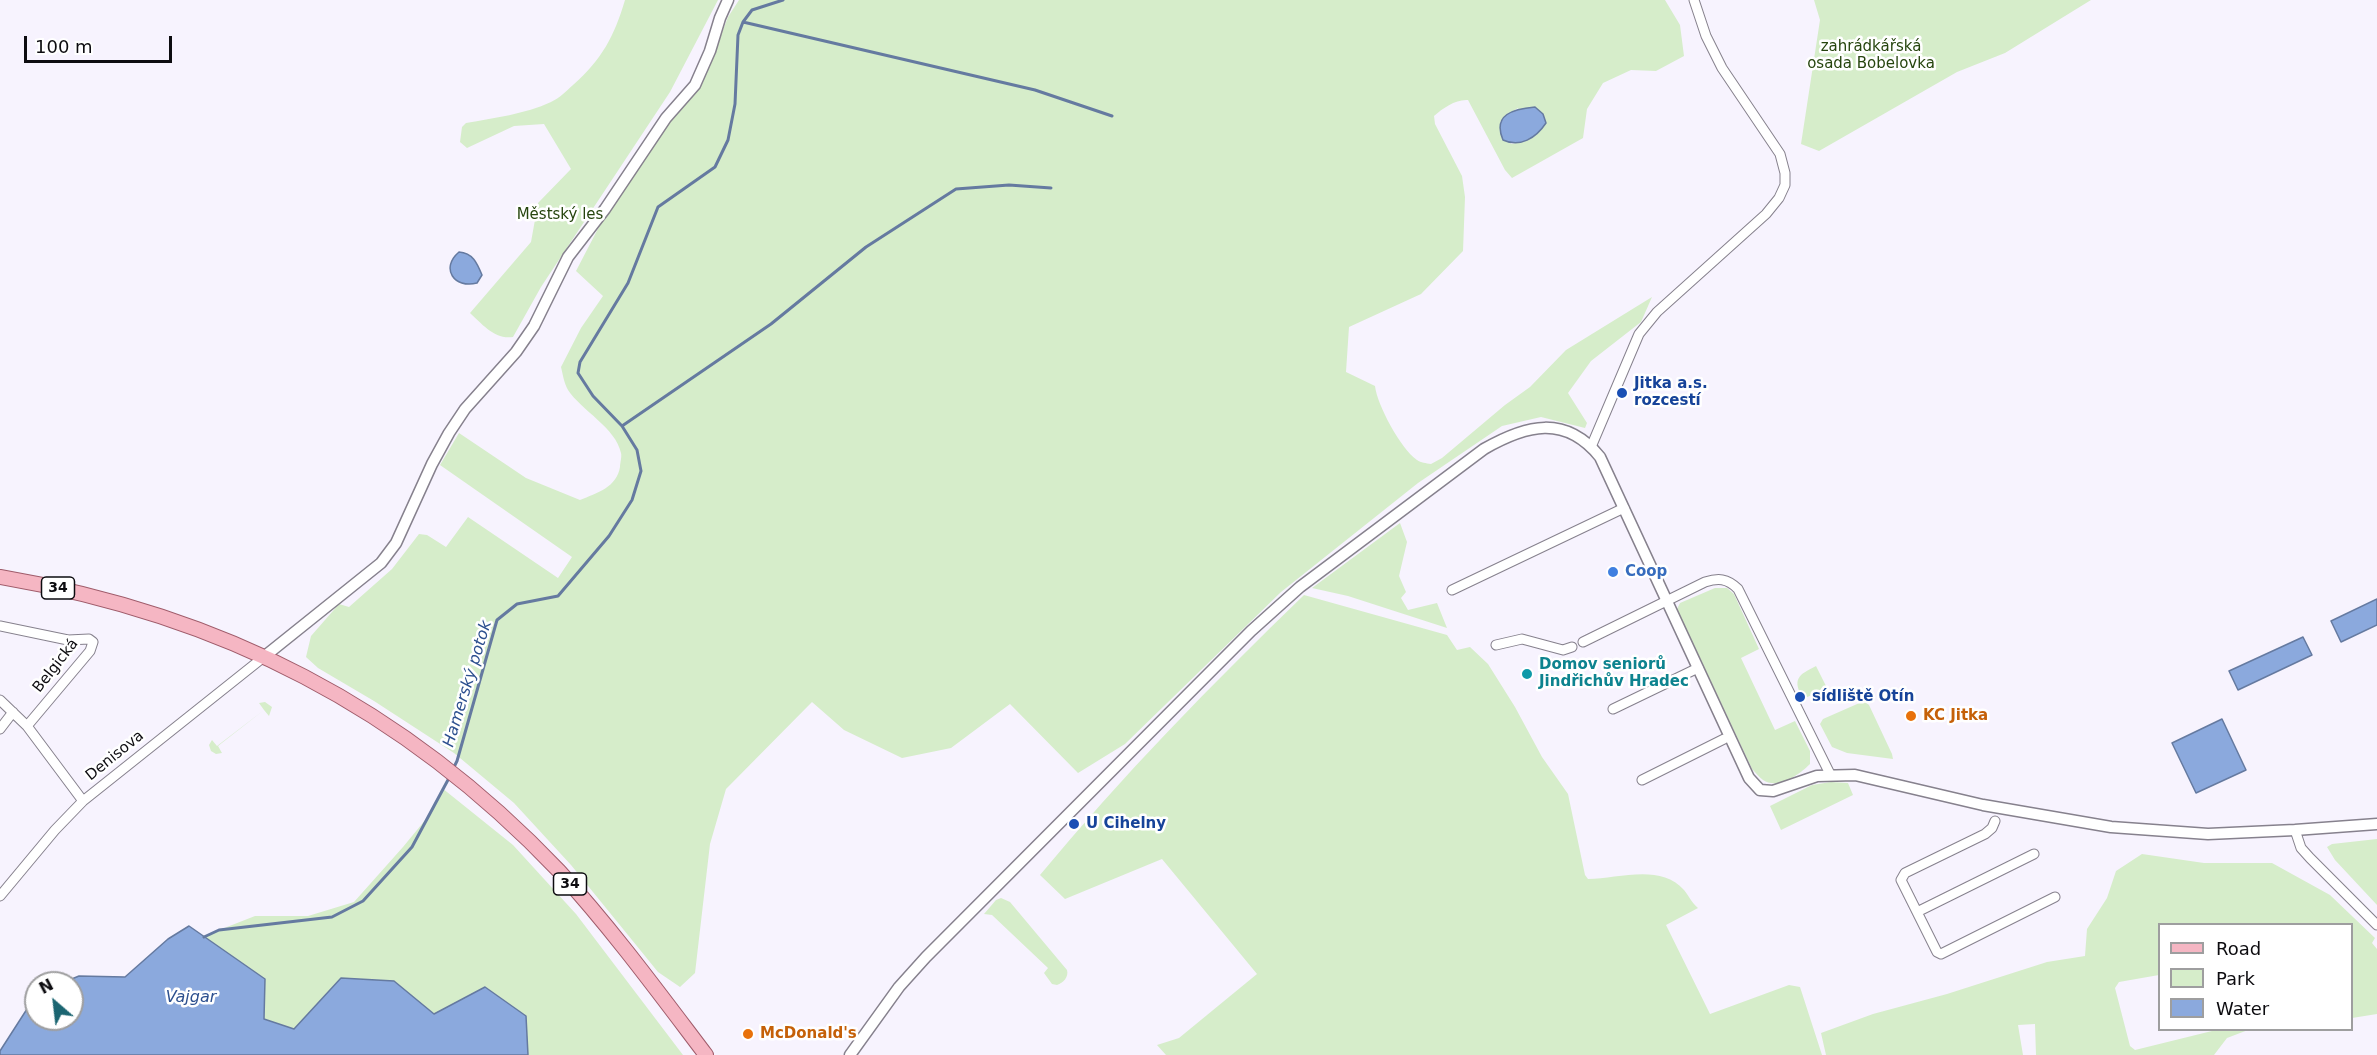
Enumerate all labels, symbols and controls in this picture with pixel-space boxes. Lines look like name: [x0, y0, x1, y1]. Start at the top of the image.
scale bar: [27, 24, 176, 62]
text: 100 m: [35, 36, 93, 57]
park label: zahrádkářská osada Bobelovka: [1807, 38, 1935, 73]
park label: Městský les: [517, 206, 603, 224]
place label: Jitka a.s. rozcestí: [1634, 375, 1708, 410]
marker: Jitka a.s. rozcestí: [1615, 386, 1629, 400]
place label: Coop: [1625, 563, 1667, 581]
marker: Coop: [1606, 565, 1620, 579]
road number: 34: [42, 577, 74, 599]
water label: Hamerský potok: [440, 618, 496, 750]
street label: Belgická: [29, 636, 83, 696]
place label: Domov seniorů Jindřichův Hradec: [1539, 656, 1689, 691]
marker: Domov seniorů Jindřichův Hradec: [1520, 667, 1534, 681]
place label: sídliště Otín: [1812, 688, 1914, 706]
marker: sídliště Otín: [1793, 690, 1807, 704]
place label: KC Jitka: [1923, 707, 1988, 725]
marker: KC Jitka: [1904, 709, 1918, 723]
street label: Denisova: [82, 727, 148, 785]
place label: U Cihelny: [1086, 815, 1166, 833]
marker: U Cihelny: [1067, 817, 1081, 831]
road number: 34: [554, 873, 586, 895]
legend: [2158, 923, 2353, 1031]
text: Road: [2216, 938, 2261, 959]
text: Park: [2216, 968, 2255, 989]
north arrow: [24, 971, 84, 1031]
text: N: [36, 975, 57, 998]
water label: Vajgar: [166, 988, 216, 1008]
text: Water: [2216, 998, 2269, 1019]
place label: McDonald's: [760, 1025, 857, 1043]
marker: McDonald's: [741, 1027, 755, 1041]

